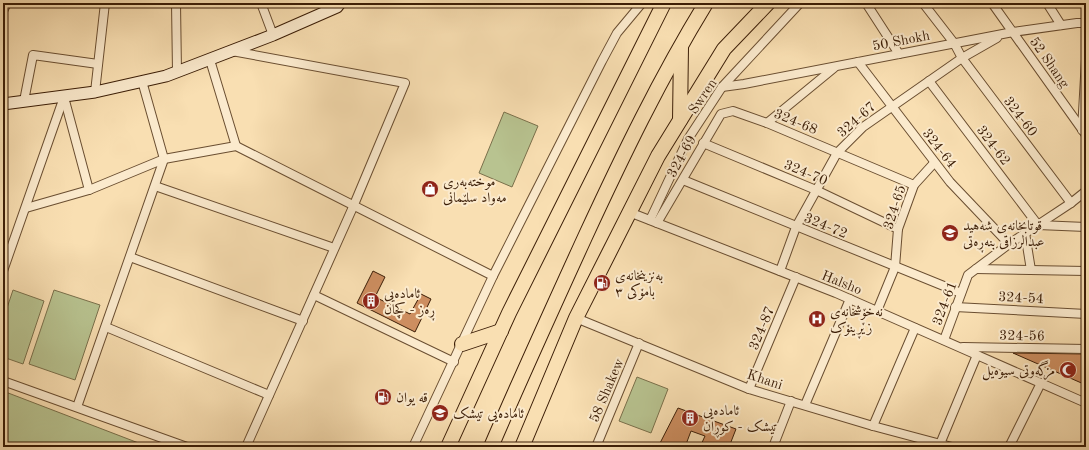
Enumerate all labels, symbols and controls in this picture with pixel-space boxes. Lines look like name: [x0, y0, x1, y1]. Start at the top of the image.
street label: 50 Shokh: [871, 28, 932, 53]
street label: 52 Shang: [1027, 35, 1072, 91]
street label: Swren: [686, 76, 720, 117]
street label: 324-60: [1001, 94, 1040, 139]
street label: 324-67: [835, 99, 879, 140]
street label: 324-68: [772, 107, 819, 137]
street label: 324-62: [974, 123, 1013, 168]
street label: 324-64: [920, 126, 959, 171]
street label: 324-69: [665, 133, 699, 180]
street label: 324-70: [782, 158, 829, 188]
place label: موختەبەری مەواد سلێمانی: [443, 175, 507, 206]
shop icon: موختەبەری مەواد سلێمانی: [420, 179, 440, 199]
street label: 324-65: [881, 183, 909, 231]
street label: 324-72: [802, 211, 849, 241]
place label: قوتابخانەی شەهید عبدالرزاقی بنەڕەتی: [963, 219, 1045, 253]
school or university icon: قوتابخانەی شەهید عبدالرزاقی بنەڕەتی: [940, 223, 960, 243]
street label: Halsho: [819, 268, 864, 297]
place label: بەنزینخانەی بامۆکی ٣: [615, 269, 663, 300]
fuel station icon: بەنزینخانەی بامۆکی ٣: [592, 273, 612, 293]
street label: 324-61: [930, 279, 960, 327]
place label: ئامادەیی ڕەز - کچان: [384, 287, 435, 321]
street label: 324-54: [998, 290, 1044, 306]
building icon: ئامادەیی ڕەز - کچان: [361, 291, 381, 311]
street label: 324-87: [747, 305, 777, 352]
place label: نەخۆشخانەی زێڕینۆک: [830, 305, 883, 339]
hospital icon: نەخۆشخانەی زێڕینۆک: [807, 309, 827, 329]
street label: 324-56: [999, 329, 1045, 343]
street label: 58 Shakew: [587, 356, 627, 424]
place label: مزگەوتی سیوەیل: [982, 360, 1055, 381]
mosque icon: مزگەوتی سیوەیل: [1058, 360, 1078, 380]
street label: Khani: [745, 368, 784, 392]
fuel station icon: قه یوان: [373, 387, 393, 407]
place label: قه یوان: [396, 391, 428, 406]
school or university icon: ئامادەیی تیشک: [430, 403, 450, 423]
place label: ئامادەیی تیشک - کوڕان: [703, 404, 777, 438]
place label: ئامادەیی تیشک: [453, 406, 524, 423]
building icon: ئامادەیی تیشک - کوڕان: [680, 408, 700, 428]

